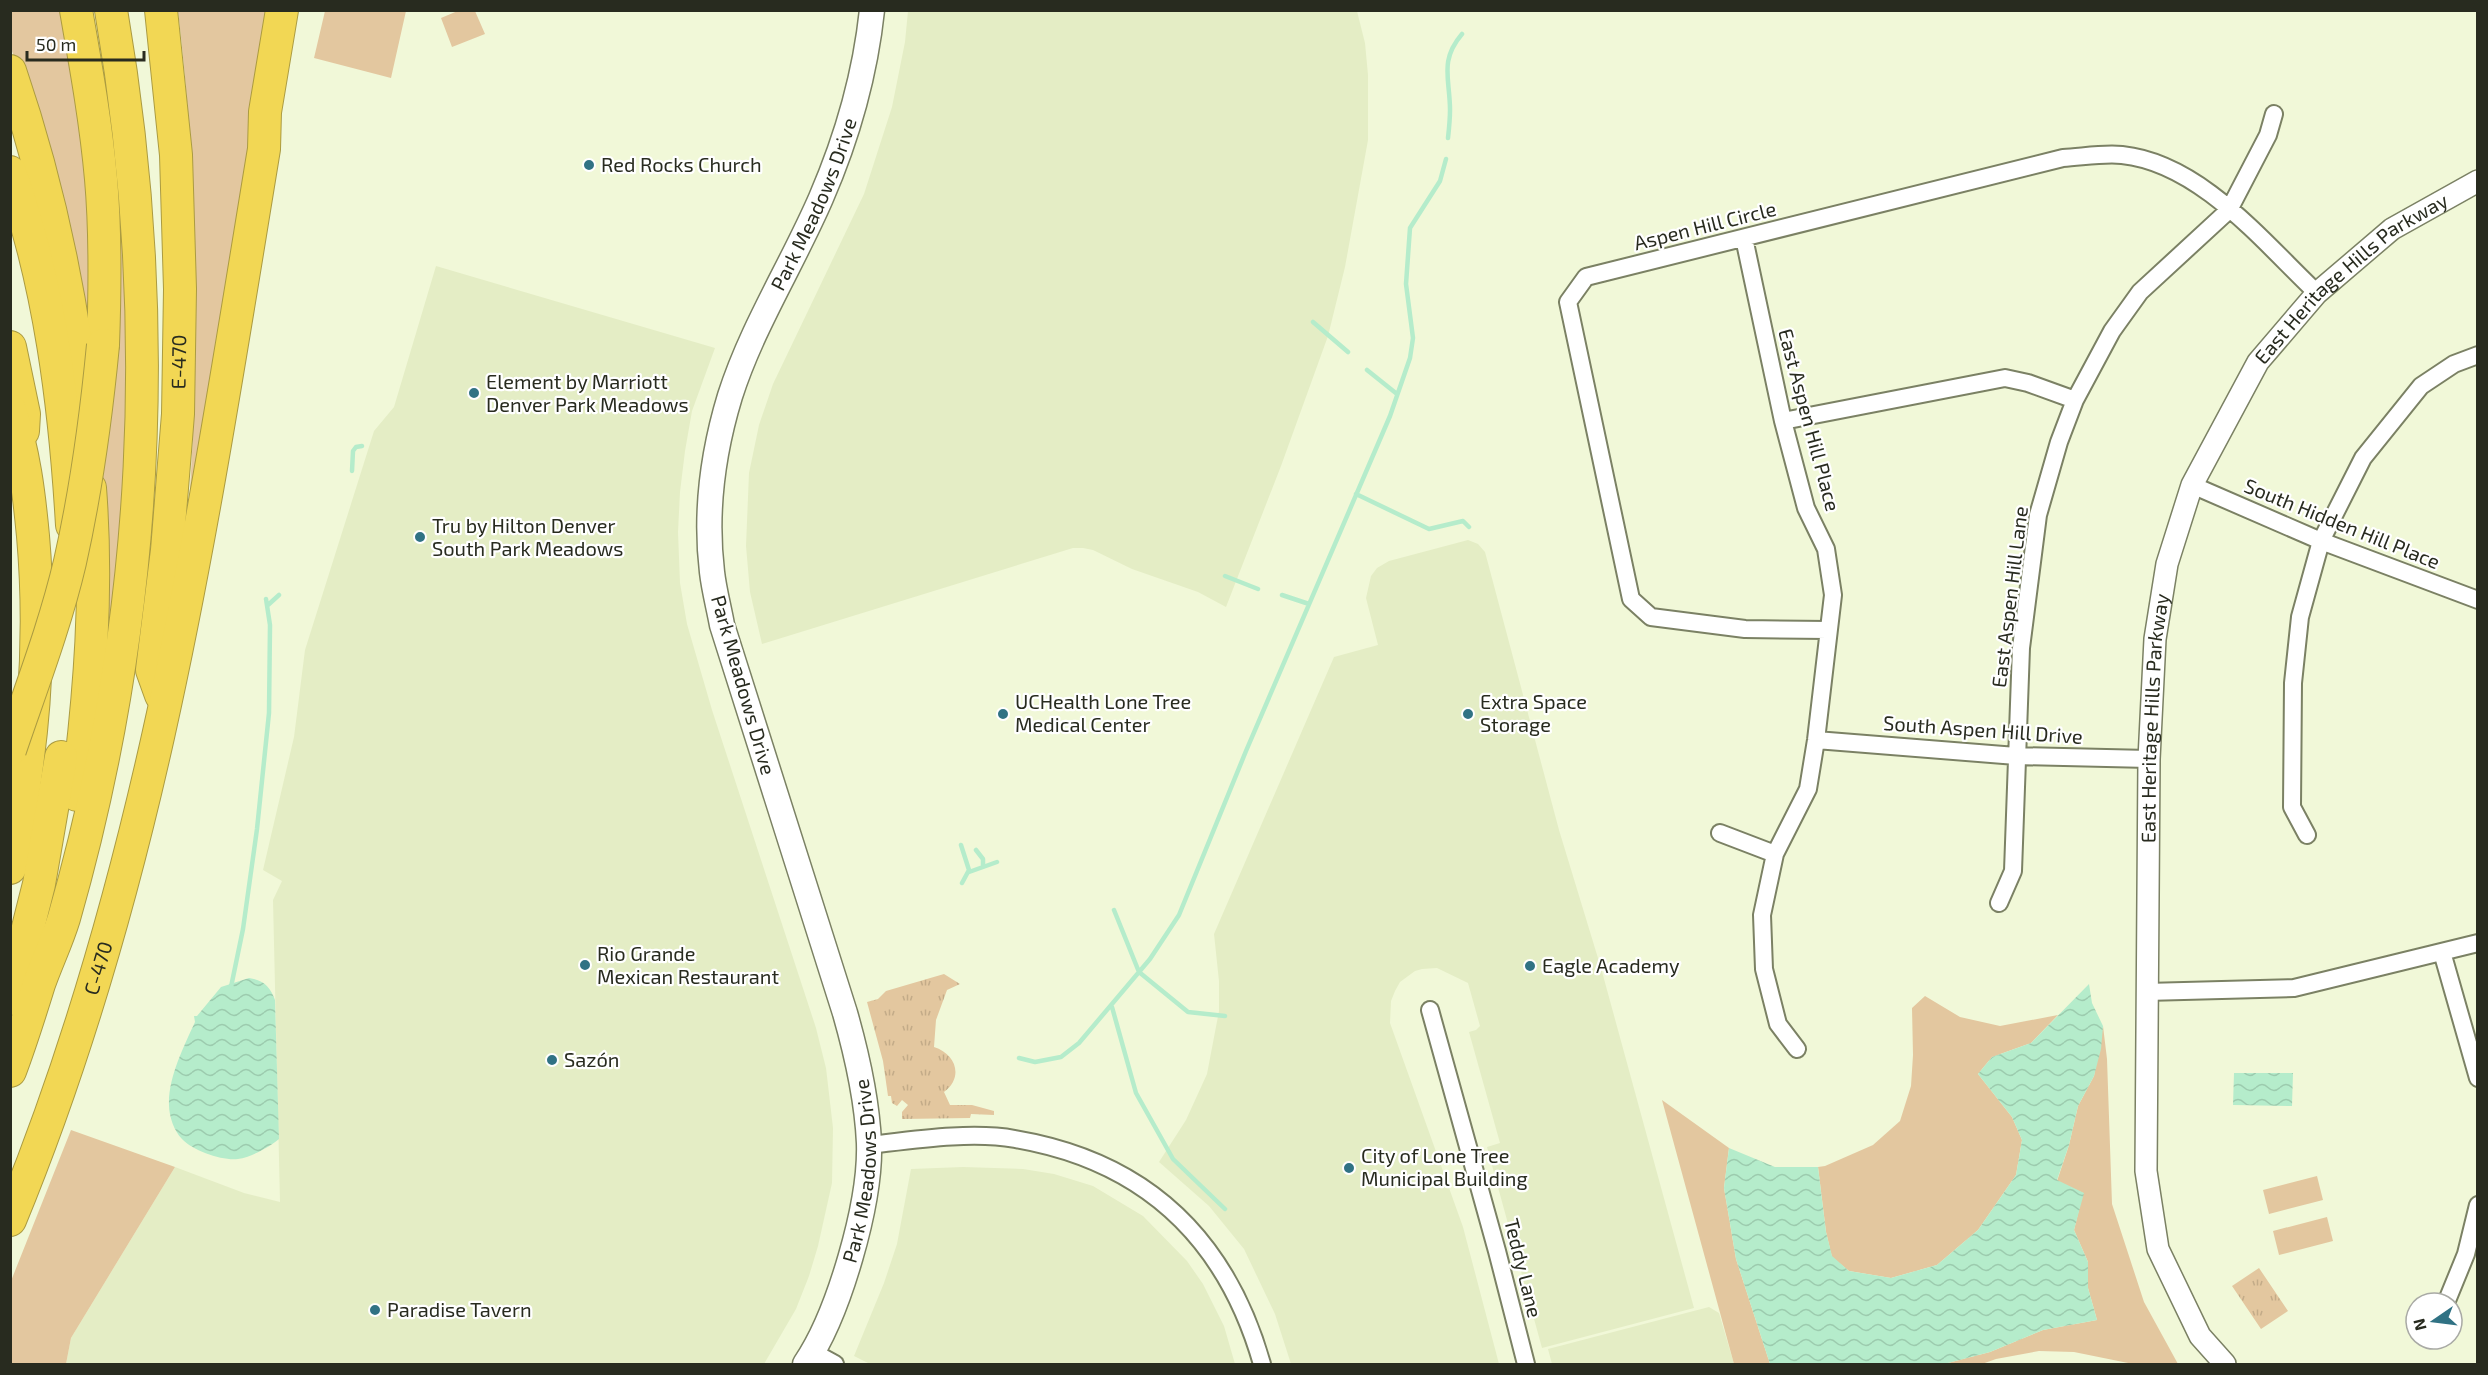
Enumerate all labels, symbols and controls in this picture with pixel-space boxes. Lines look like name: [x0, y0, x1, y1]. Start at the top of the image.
scale bar: [27, 24, 144, 62]
text: 50 m: [36, 33, 76, 55]
street label: Park Meadows Drive: [765, 115, 861, 294]
place label: Red Rocks Church: [601, 152, 762, 176]
marker: Red Rocks Church: [582, 158, 596, 172]
street label: East Heritage Hills Parkway: [2249, 187, 2452, 368]
street label: Aspen Hill Circle: [1631, 196, 1778, 254]
street label: East Aspen Hill Place: [1774, 326, 1846, 514]
street label: E-470: [165, 334, 190, 389]
place label: Element by Marriott Denver Park Meadows: [486, 369, 689, 416]
marker: Element by Marriott Denver Park Meadows: [467, 386, 481, 400]
street label: South Hidden Hill Place: [2241, 473, 2444, 573]
street label: East Aspen Hill Lane: [1986, 505, 2032, 689]
place label: Tru by Hilton Denver South Park Meadows: [432, 513, 624, 560]
marker: Tru by Hilton Denver South Park Meadows: [413, 530, 427, 544]
street label: East Heritage Hills Parkway: [2135, 591, 2173, 843]
street label: Park Meadows Drive: [707, 592, 781, 777]
place label: UCHealth Lone Tree Medical Center: [1015, 689, 1191, 736]
place label: Extra Space Storage: [1480, 689, 1587, 736]
marker: UCHealth Lone Tree Medical Center: [996, 707, 1010, 721]
marker: Extra Space Storage: [1461, 707, 1475, 721]
street label: South Aspen Hill Drive: [1883, 710, 2084, 748]
street label: C-470: [78, 938, 117, 998]
place label: Rio Grande Mexican Restaurant: [597, 941, 779, 988]
place label: Eagle Academy: [1542, 953, 1680, 977]
marker: Rio Grande Mexican Restaurant: [578, 958, 592, 972]
marker: Eagle Academy: [1523, 959, 1537, 973]
place label: Sazón: [564, 1047, 619, 1071]
marker: Sazón: [545, 1053, 559, 1067]
street label: Park Meadows Drive: [837, 1077, 880, 1265]
place label: City of Lone Tree Municipal Building: [1361, 1143, 1528, 1190]
marker: City of Lone Tree Municipal Building: [1342, 1161, 1356, 1175]
street label: Teddy Lane: [1500, 1216, 1548, 1320]
north arrow: [2404, 1291, 2464, 1351]
place label: Paradise Tavern: [387, 1297, 532, 1321]
marker: Paradise Tavern: [368, 1303, 382, 1317]
text: N: [2408, 1317, 2430, 1333]

